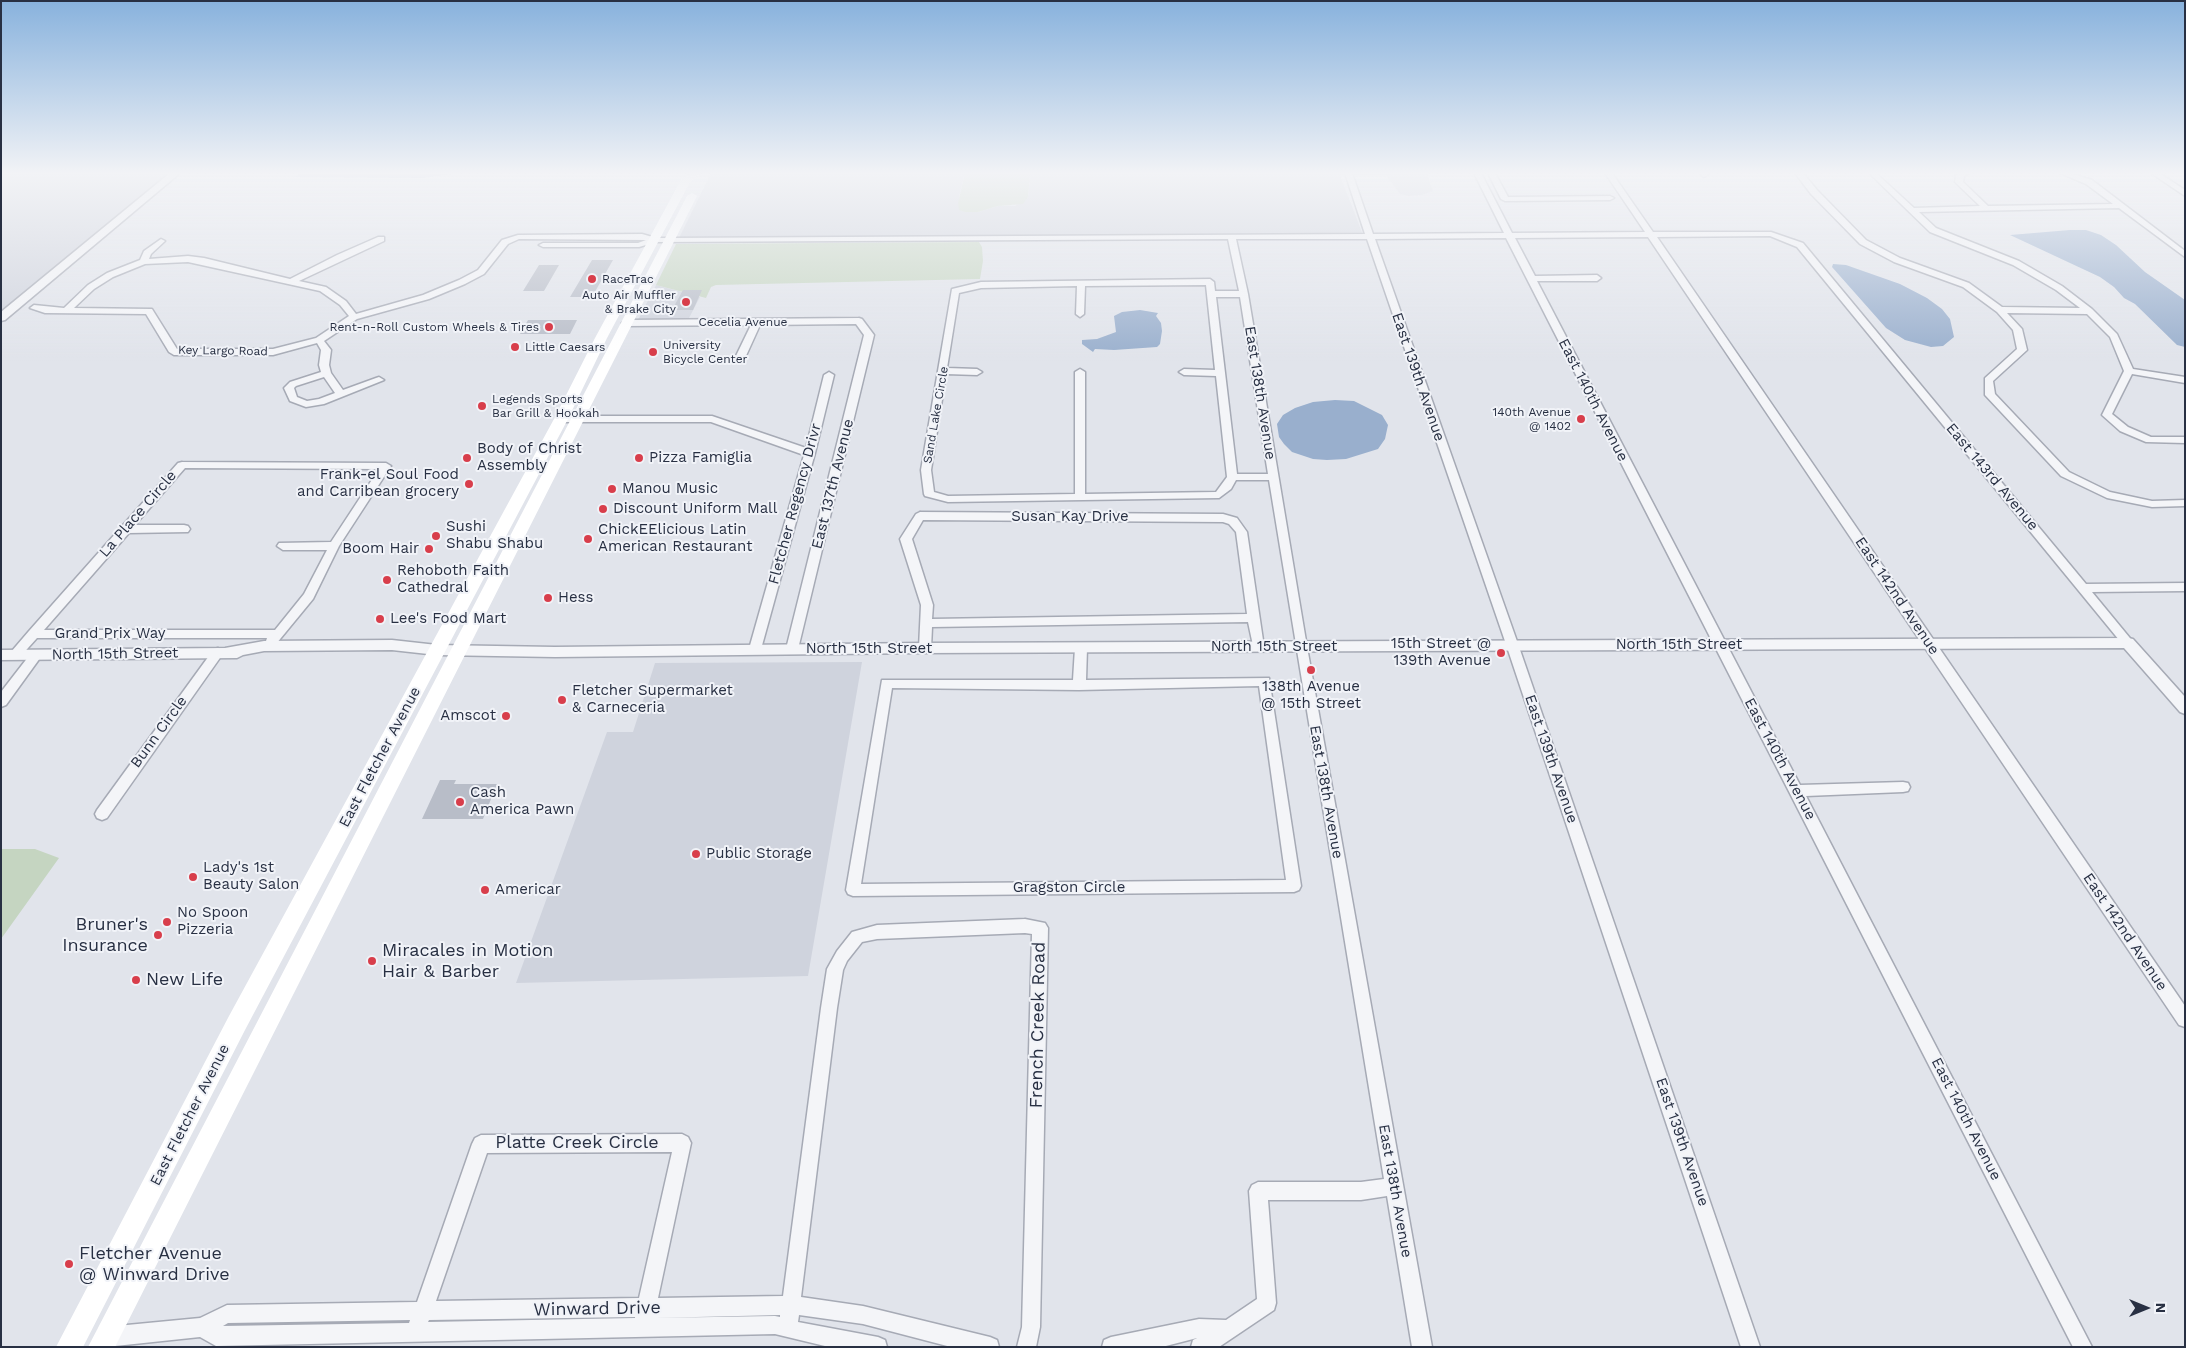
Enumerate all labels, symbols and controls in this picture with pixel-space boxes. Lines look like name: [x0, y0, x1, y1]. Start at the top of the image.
place label: RaceTrac: [602, 272, 654, 286]
marker: RaceTrac: [586, 273, 598, 285]
place label: Auto Air Muffler & Brake City: [582, 288, 676, 316]
marker: Auto Air Muffler & Brake City: [680, 296, 692, 308]
street label: East 139th Avenue: [1388, 310, 1448, 444]
street label: Cecelia Avenue: [699, 315, 787, 329]
place label: Rent-n-Roll Custom Wheels & Tires: [330, 320, 539, 334]
marker: Rent-n-Roll Custom Wheels & Tires: [543, 321, 555, 333]
street label: East 138th Avenue: [1241, 325, 1279, 461]
street label: East 140th Avenue: [1554, 336, 1632, 464]
place label: University Bicycle Center: [663, 338, 747, 366]
place label: Little Caesars: [525, 340, 605, 354]
marker: Little Caesars: [509, 341, 521, 353]
street label: Key Largo Road: [178, 343, 268, 359]
marker: University Bicycle Center: [647, 346, 659, 358]
street label: Sand Lake Circle: [920, 365, 952, 465]
place label: Legends Sports Bar Grill & Hookah: [492, 392, 599, 420]
marker: Legends Sports Bar Grill & Hookah: [476, 400, 488, 412]
place label: 140th Avenue @ 1402: [1493, 405, 1571, 433]
marker: 140th Avenue @ 1402: [1575, 413, 1587, 425]
street label: East 137th Avenue: [808, 417, 858, 551]
street label: East 143rd Avenue: [1942, 420, 2042, 534]
street label: Fletcher Regency Drivr: [765, 421, 825, 587]
place label: Body of Christ Assembly: [477, 440, 582, 475]
place label: Pizza Famiglia: [649, 449, 752, 467]
marker: Body of Christ Assembly: [461, 452, 473, 464]
marker: Pizza Famiglia: [633, 452, 645, 464]
place label: Frank-el Soul Food and Carribean grocery: [297, 466, 459, 501]
street label: La Place Circle: [96, 467, 180, 561]
marker: Frank-el Soul Food and Carribean grocery: [463, 478, 475, 490]
place label: Manou Music: [622, 480, 718, 498]
marker: Manou Music: [606, 483, 618, 495]
place label: Discount Uniform Mall: [613, 500, 777, 518]
marker: Discount Uniform Mall: [597, 503, 609, 515]
street label: Susan Kay Drive: [1011, 508, 1129, 526]
place label: Sushi Shabu Shabu: [446, 518, 543, 553]
place label: ChickEElicious Latin American Restaurant: [598, 521, 752, 556]
marker: Sushi Shabu Shabu: [430, 530, 442, 542]
marker: ChickEElicious Latin American Restaurant: [582, 533, 594, 545]
street label: East 142nd Avenue: [1851, 534, 1943, 658]
place label: Boom Hair: [342, 540, 419, 558]
marker: Boom Hair: [423, 543, 435, 555]
place label: Rehoboth Faith Cathedral: [397, 562, 509, 597]
marker: Rehoboth Faith Cathedral: [381, 574, 393, 586]
place label: Hess: [558, 589, 593, 607]
marker: Hess: [542, 592, 554, 604]
place label: Lee's Food Mart: [390, 610, 506, 628]
marker: Lee's Food Mart: [374, 613, 386, 625]
street label: Grand Prix Way: [54, 625, 166, 643]
place label: 15th Street @ 139th Avenue: [1391, 635, 1491, 670]
street label: North 15th Street: [1616, 636, 1742, 654]
street label: North 15th Street: [1211, 638, 1337, 656]
street label: North 15th Street: [806, 640, 932, 658]
street label: North 15th Street: [52, 644, 178, 664]
marker: 15th Street @ 139th Avenue: [1495, 647, 1507, 659]
marker: 138th Avenue @ 15th Street: [1305, 664, 1317, 676]
place label: 138th Avenue @ 15th Street: [1261, 678, 1361, 713]
place label: Fletcher Supermarket & Carneceria: [572, 682, 733, 717]
street label: East Fletcher Avenue: [335, 684, 425, 830]
street label: East 139th Avenue: [1521, 692, 1581, 826]
street label: Bunn Circle: [127, 693, 191, 771]
marker: Fletcher Supermarket & Carneceria: [556, 694, 568, 706]
street label: East 140th Avenue: [1740, 695, 1820, 823]
place label: Amscot: [440, 707, 496, 725]
marker: Amscot: [500, 710, 512, 722]
street label: East 138th Avenue: [1305, 724, 1347, 860]
place label: Cash America Pawn: [470, 784, 574, 819]
marker: Cash America Pawn: [454, 796, 466, 808]
place label: Public Storage: [706, 845, 812, 863]
marker: Public Storage: [690, 848, 702, 860]
place label: Lady's 1st Beauty Salon: [203, 859, 299, 894]
street label: East 142nd Avenue: [2079, 870, 2171, 994]
marker: Lady's 1st Beauty Salon: [187, 871, 199, 883]
street label: Gragston Circle: [1013, 879, 1125, 897]
place label: Americar: [495, 881, 561, 899]
marker: Americar: [479, 884, 491, 896]
place label: No Spoon Pizzeria: [177, 904, 248, 939]
place label: Bruner's Insurance: [62, 914, 148, 956]
marker: No Spoon Pizzeria: [161, 916, 173, 928]
marker: Bruner's Insurance: [152, 929, 164, 941]
place label: Miracales in Motion Hair & Barber: [382, 940, 553, 982]
street label: French Creek Road: [1026, 942, 1050, 1108]
marker: Miracales in Motion Hair & Barber: [366, 955, 378, 967]
place label: New Life: [146, 969, 223, 991]
marker: New Life: [130, 974, 142, 986]
street label: East Fletcher Avenue: [146, 1041, 234, 1189]
street label: East 140th Avenue: [1927, 1055, 2005, 1183]
street label: East 139th Avenue: [1652, 1075, 1712, 1209]
street label: East 138th Avenue: [1374, 1123, 1416, 1259]
street label: Platte Creek Circle: [495, 1132, 659, 1154]
place label: Fletcher Avenue @ Winward Drive: [79, 1243, 230, 1286]
marker: Fletcher Avenue @ Winward Drive: [63, 1258, 75, 1270]
north arrow: [2121, 1283, 2171, 1333]
street label: Winward Drive: [533, 1297, 661, 1321]
text: N: [2153, 1303, 2169, 1313]

